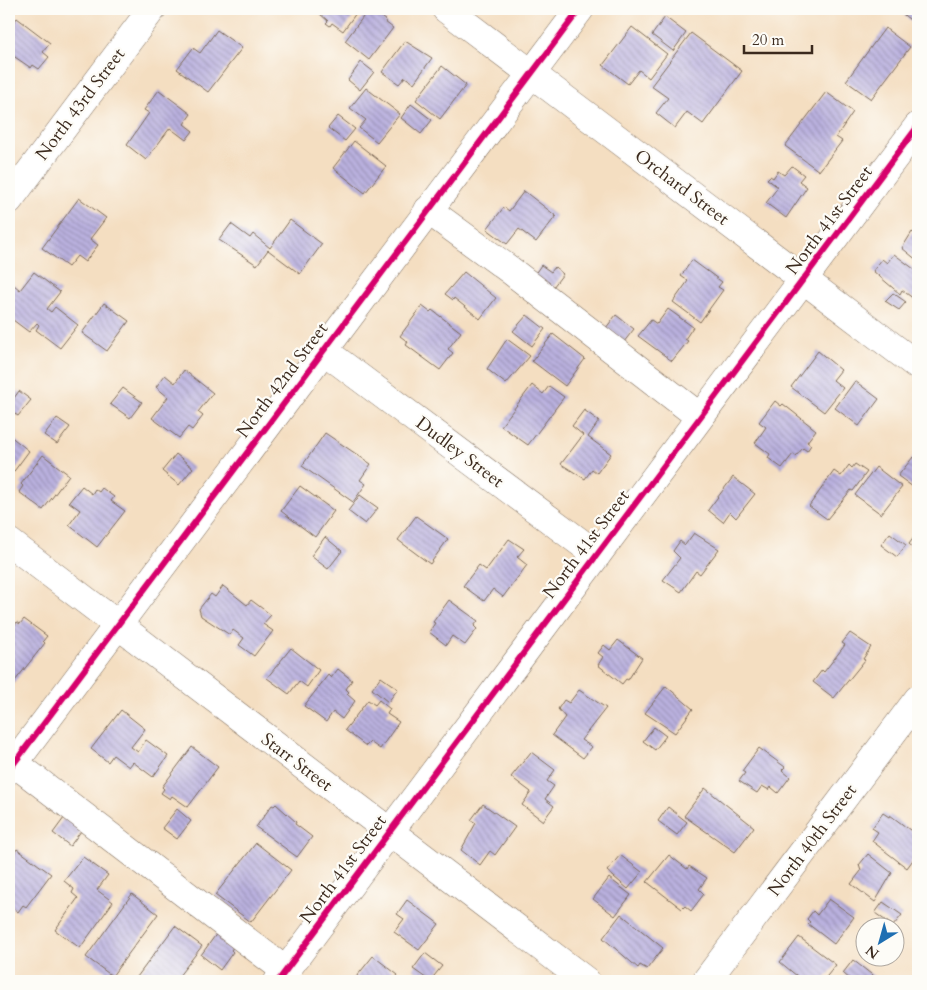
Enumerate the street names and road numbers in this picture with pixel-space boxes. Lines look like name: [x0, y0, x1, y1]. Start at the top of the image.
street label: North 43rd Street: [30, 43, 131, 166]
street label: Orchard Street: [629, 144, 734, 231]
street label: North 41st Street: [780, 160, 879, 280]
street label: North 42nd Street: [231, 317, 334, 443]
street label: Dudley Street: [410, 411, 509, 494]
street label: North 41st Street: [537, 484, 636, 604]
street label: Starr Street: [256, 727, 338, 798]
street label: North 40th Street: [762, 779, 863, 901]
street label: North 41st Street: [294, 809, 393, 929]

